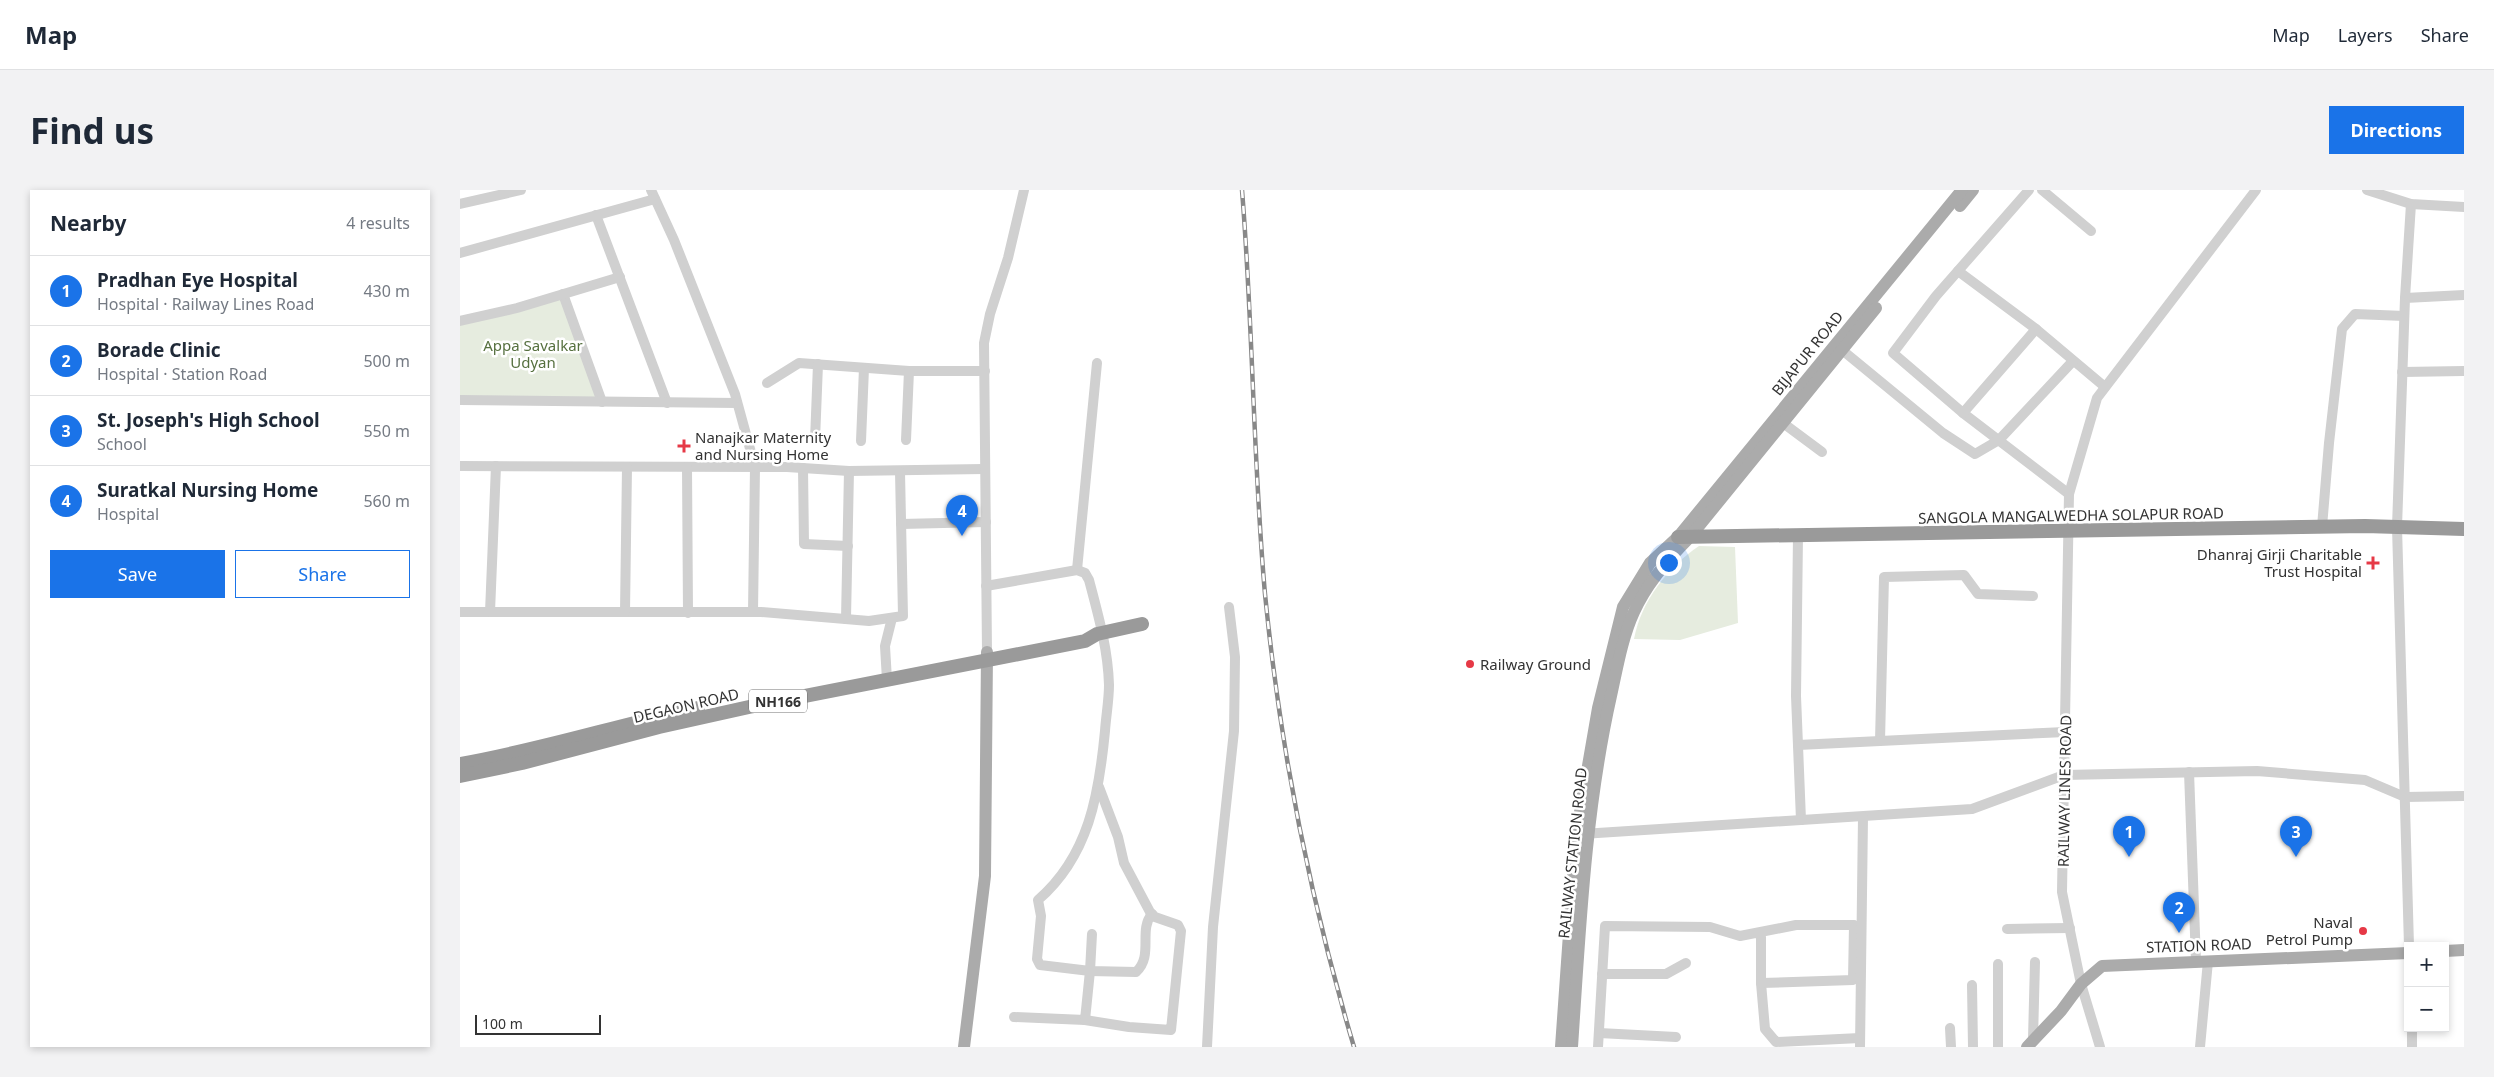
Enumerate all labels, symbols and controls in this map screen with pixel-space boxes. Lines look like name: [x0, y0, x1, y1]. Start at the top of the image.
text: Map: [25, 18, 77, 51]
text: Map: [2272, 23, 2310, 47]
text: Layers: [2338, 23, 2393, 47]
text: Share: [2421, 23, 2469, 47]
button: Directions: [2329, 106, 2464, 154]
text: Find us: [30, 107, 154, 154]
text: Nearby: [50, 209, 126, 237]
text: 4 results: [346, 212, 410, 234]
text: Pradhan Eye Hospital: [97, 267, 298, 293]
text: 1: [61, 280, 71, 302]
text: 430 m: [363, 280, 410, 302]
text: Hospital · Railway Lines Road: [97, 293, 314, 315]
street label: BIJAPUR ROAD: [1767, 307, 1847, 399]
park label: Appa Savalkar Udyan: [483, 335, 583, 372]
text: Borade Clinic: [97, 337, 221, 363]
text: 2: [61, 350, 71, 372]
text: 500 m: [363, 350, 410, 372]
text: Hospital · Station Road: [97, 363, 267, 385]
text: St. Joseph's High School: [97, 407, 320, 433]
text: 3: [61, 420, 71, 442]
text: 550 m: [363, 420, 410, 442]
place label: Nanajkar Maternity and Nursing Home: [695, 427, 832, 464]
text: School: [97, 433, 147, 455]
marker: Nanajkar Maternity and Nursing Home: [677, 439, 691, 453]
text: Suratkal Nursing Home: [97, 477, 318, 503]
text: 4: [61, 490, 71, 512]
text: 560 m: [363, 490, 410, 512]
pin: 4: [946, 495, 978, 536]
street label: SANGOLA MANGALWEDHA SOLAPUR ROAD: [1918, 502, 2224, 528]
text: Hospital: [97, 503, 159, 525]
place label: Dhanraj Girji Charitable Trust Hospital: [2197, 544, 2362, 581]
button: Save: [50, 550, 225, 598]
button: Share: [235, 550, 410, 598]
your location: [1656, 550, 1682, 576]
marker: Dhanraj Girji Charitable Trust Hospital: [2366, 556, 2380, 570]
place label: Railway Ground: [1480, 654, 1591, 674]
marker: Railway Ground: [1464, 658, 1476, 670]
street label: DEGAON ROAD: [631, 683, 741, 727]
road number: NH166: [749, 690, 807, 712]
street label: RAILWAY LINES ROAD: [2053, 715, 2075, 867]
street label: RAILWAY STATION ROAD: [1553, 766, 1591, 939]
pin: 1: [2113, 816, 2145, 857]
pin: 3: [2280, 816, 2312, 857]
pin: 2: [2163, 892, 2195, 933]
place label: Naval Petrol Pump: [2266, 912, 2353, 949]
marker: Naval Petrol Pump: [2357, 925, 2369, 937]
street label: STATION ROAD: [2146, 933, 2252, 957]
map controls: [2404, 942, 2449, 1032]
button: +: [2404, 942, 2449, 987]
button: −: [2404, 987, 2449, 1032]
scale bar: [475, 1012, 601, 1035]
text: 100 m: [482, 1014, 523, 1033]

